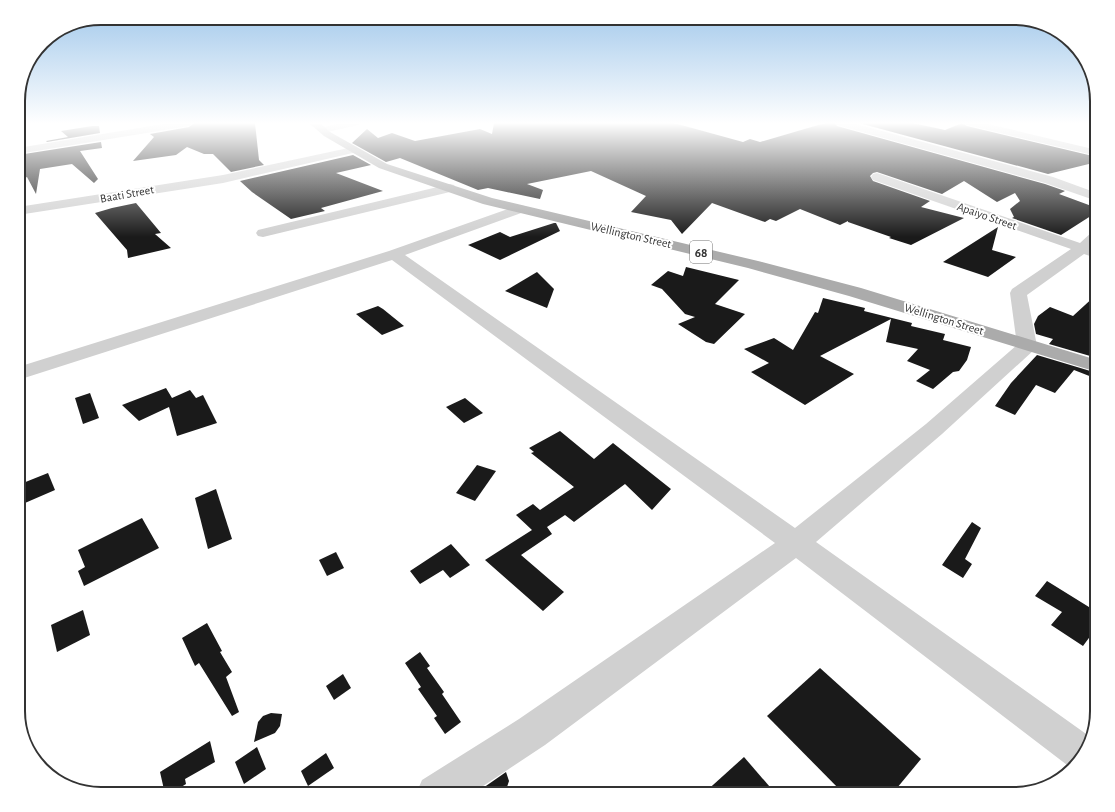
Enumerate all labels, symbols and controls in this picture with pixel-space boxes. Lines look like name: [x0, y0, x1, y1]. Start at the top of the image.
street label: Baati Street: [99, 183, 155, 205]
street label: Apaiyo Street: [955, 200, 1019, 233]
street label: Wellington Street: [589, 220, 673, 250]
road number: 68: [690, 241, 712, 263]
street label: Wellington Street: [903, 301, 985, 337]

